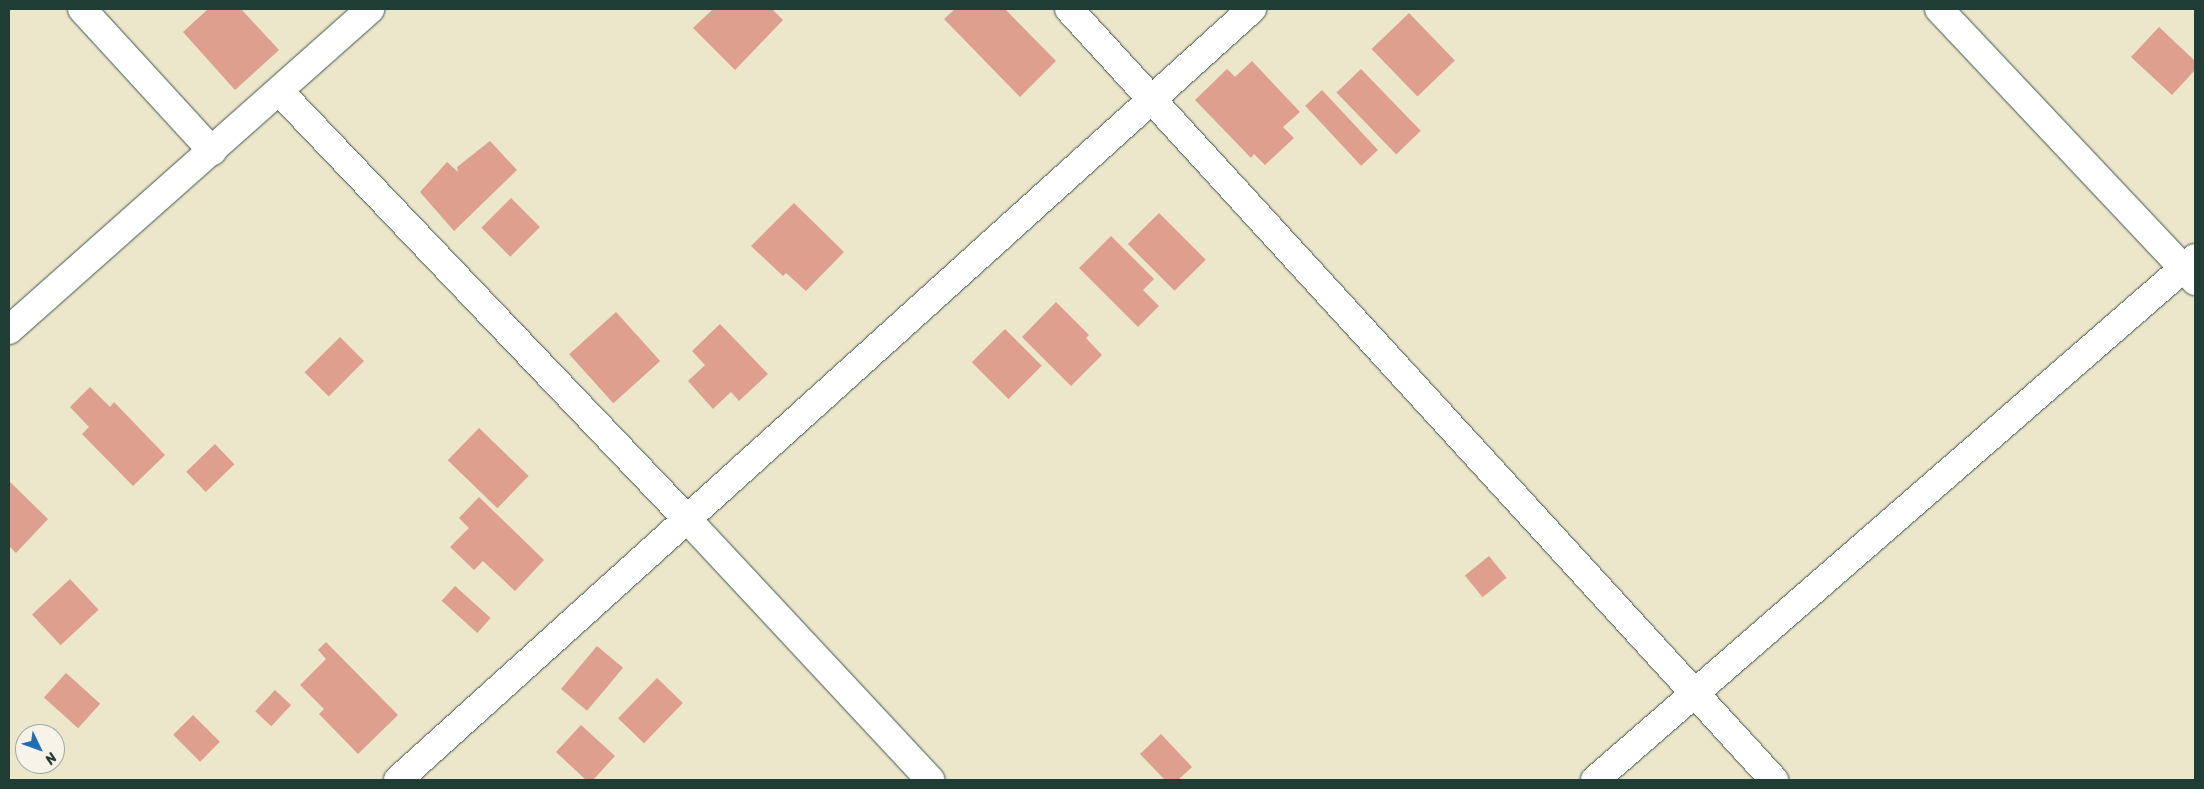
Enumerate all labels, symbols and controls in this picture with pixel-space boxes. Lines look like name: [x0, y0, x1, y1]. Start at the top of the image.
north arrow: [15, 724, 65, 774]
text: N: [38, 747, 63, 771]

